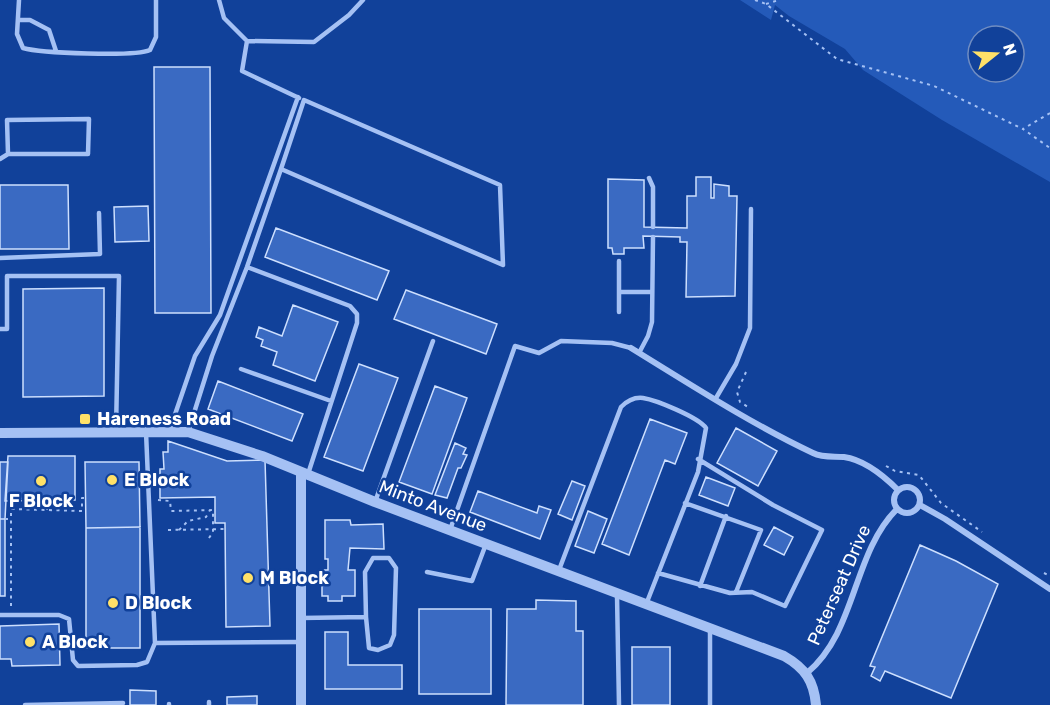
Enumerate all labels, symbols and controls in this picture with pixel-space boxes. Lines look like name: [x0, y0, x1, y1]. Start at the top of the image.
north arrow: [966, 24, 1026, 84]
text: N: [999, 41, 1021, 58]
place label: Hareness Road: [97, 408, 231, 430]
marker: Hareness Road: [78, 412, 92, 426]
place label: E Block: [124, 469, 190, 491]
marker: E Block: [105, 473, 119, 487]
marker: F Block: [34, 474, 48, 488]
street label: Minto Avenue: [376, 475, 490, 537]
place label: F Block: [9, 490, 74, 512]
street label: Peterseat Drive: [803, 521, 875, 649]
place label: M Block: [260, 567, 329, 589]
marker: M Block: [241, 571, 255, 585]
place label: D Block: [125, 592, 192, 614]
marker: D Block: [106, 596, 120, 610]
place label: A Block: [42, 631, 109, 653]
marker: A Block: [23, 635, 37, 649]

